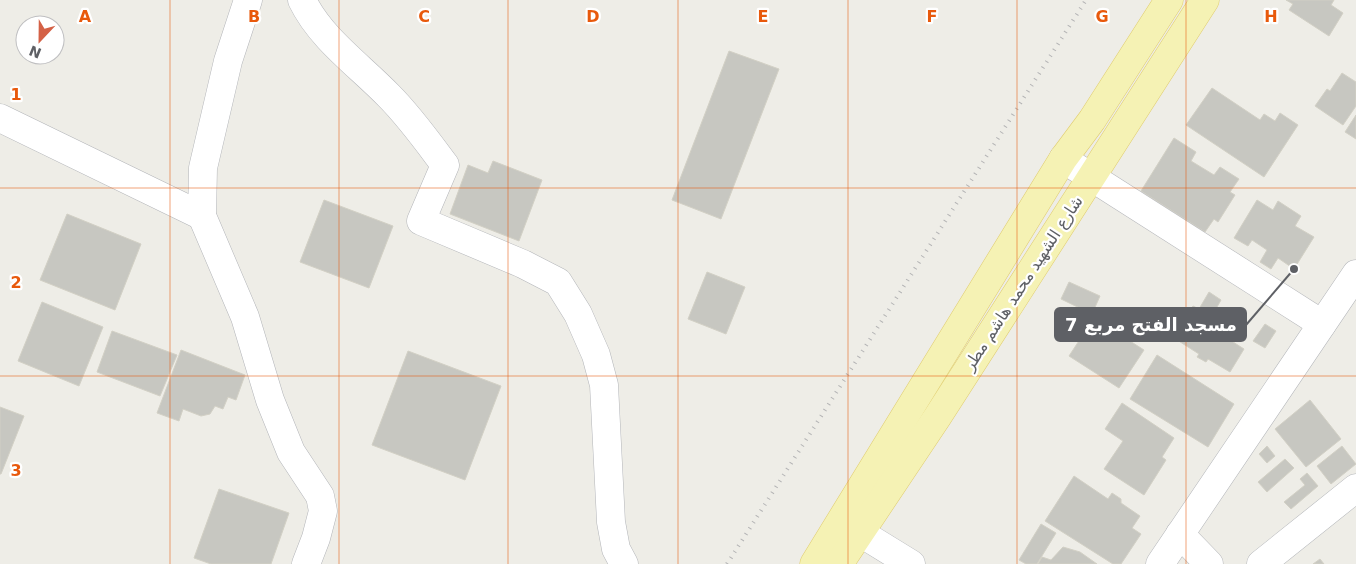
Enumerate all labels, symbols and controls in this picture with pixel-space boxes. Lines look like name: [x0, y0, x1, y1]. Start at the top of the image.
text: A: [79, 7, 92, 26]
text: B: [248, 7, 260, 26]
text: C: [418, 7, 430, 26]
text: D: [586, 7, 600, 26]
text: E: [758, 7, 768, 26]
text: F: [927, 7, 937, 26]
text: G: [1095, 7, 1109, 26]
text: H: [1264, 7, 1278, 26]
north arrow: [15, 15, 65, 65]
text: N: [27, 42, 44, 62]
text: 1: [10, 85, 22, 104]
street label: شارع الشهيد محمد هاشم مطر: [959, 192, 1088, 375]
text: 2: [10, 273, 22, 292]
callout: مسجد الفتح مربع 7: [1055, 308, 1246, 341]
text: مسجد الفتح مربع 7: [1065, 314, 1237, 336]
text: 3: [10, 461, 22, 480]

